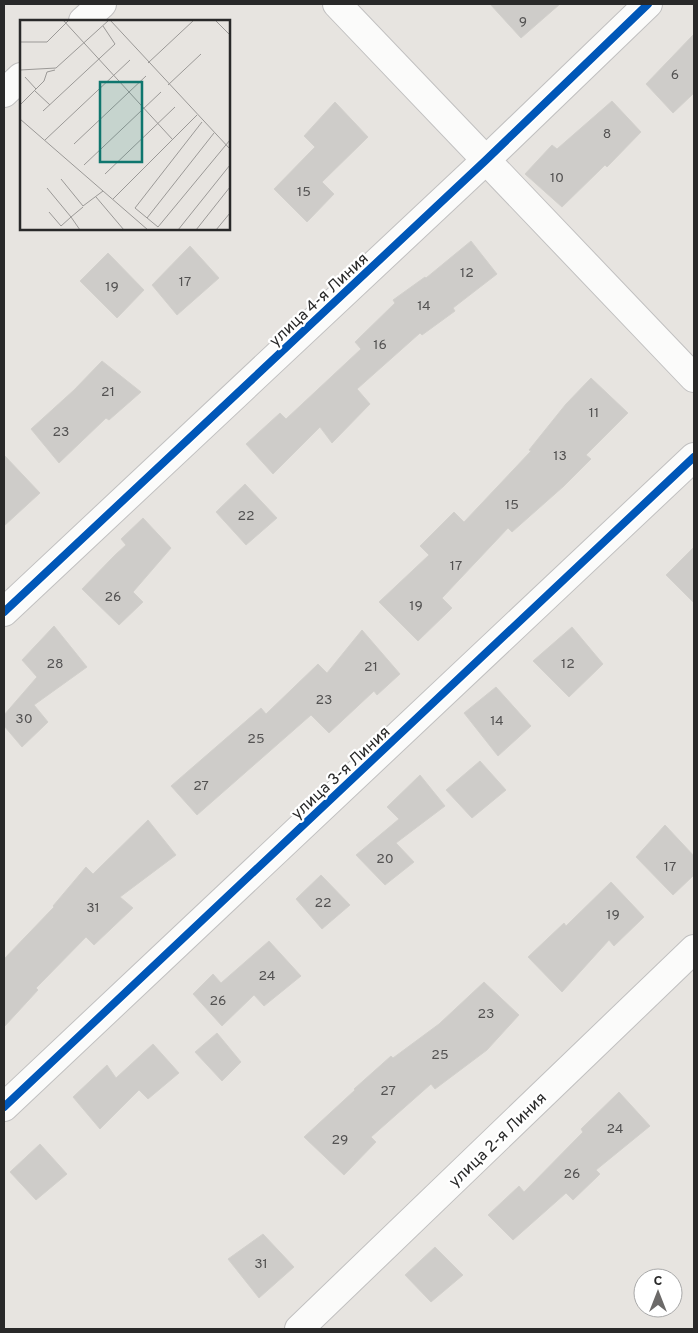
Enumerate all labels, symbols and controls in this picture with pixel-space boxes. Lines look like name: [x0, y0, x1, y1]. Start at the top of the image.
house number: 9: [519, 14, 527, 31]
inset map: [20, 20, 230, 230]
house number: 6: [671, 67, 679, 84]
house number: 8: [603, 126, 611, 143]
house number: 10: [550, 170, 564, 187]
house number: 15: [297, 184, 311, 201]
street label: улица 4-я Линия: [266, 249, 373, 352]
house number: 12: [460, 265, 474, 282]
house number: 17: [179, 274, 191, 291]
house number: 19: [105, 279, 119, 296]
house number: 14: [417, 298, 431, 315]
house number: 16: [373, 337, 387, 354]
house number: 21: [101, 384, 115, 401]
house number: 11: [589, 405, 599, 422]
house number: 23: [53, 424, 70, 441]
house number: 13: [553, 448, 567, 465]
house number: 15: [505, 497, 519, 514]
house number: 22: [237, 508, 255, 525]
house number: 17: [450, 558, 462, 575]
house number: 26: [105, 589, 121, 606]
house number: 19: [409, 598, 423, 615]
house number: 28: [46, 656, 64, 673]
house number: 12: [561, 656, 575, 673]
house number: 21: [364, 659, 378, 676]
house number: 23: [316, 692, 333, 709]
house number: 30: [15, 711, 33, 728]
house number: 14: [490, 713, 504, 730]
street label: улица 3-я Линия: [288, 723, 395, 824]
house number: 25: [247, 731, 265, 748]
house number: 27: [193, 778, 209, 795]
house number: 20: [376, 851, 394, 868]
house number: 17: [664, 859, 676, 876]
house number: 22: [314, 895, 332, 912]
house number: 31: [86, 900, 100, 917]
house number: 19: [606, 907, 620, 924]
house number: 24: [258, 968, 276, 985]
house number: 26: [210, 993, 226, 1010]
house number: 23: [478, 1006, 495, 1023]
house number: 25: [431, 1047, 449, 1064]
house number: 27: [380, 1083, 396, 1100]
street label: улица 2-я Линия: [445, 1089, 551, 1192]
house number: 24: [606, 1121, 624, 1138]
house number: 29: [332, 1132, 348, 1149]
house number: 26: [564, 1166, 580, 1183]
house number: 31: [254, 1256, 268, 1273]
north arrow: [633, 1268, 683, 1318]
text: С: [654, 1273, 663, 1290]

